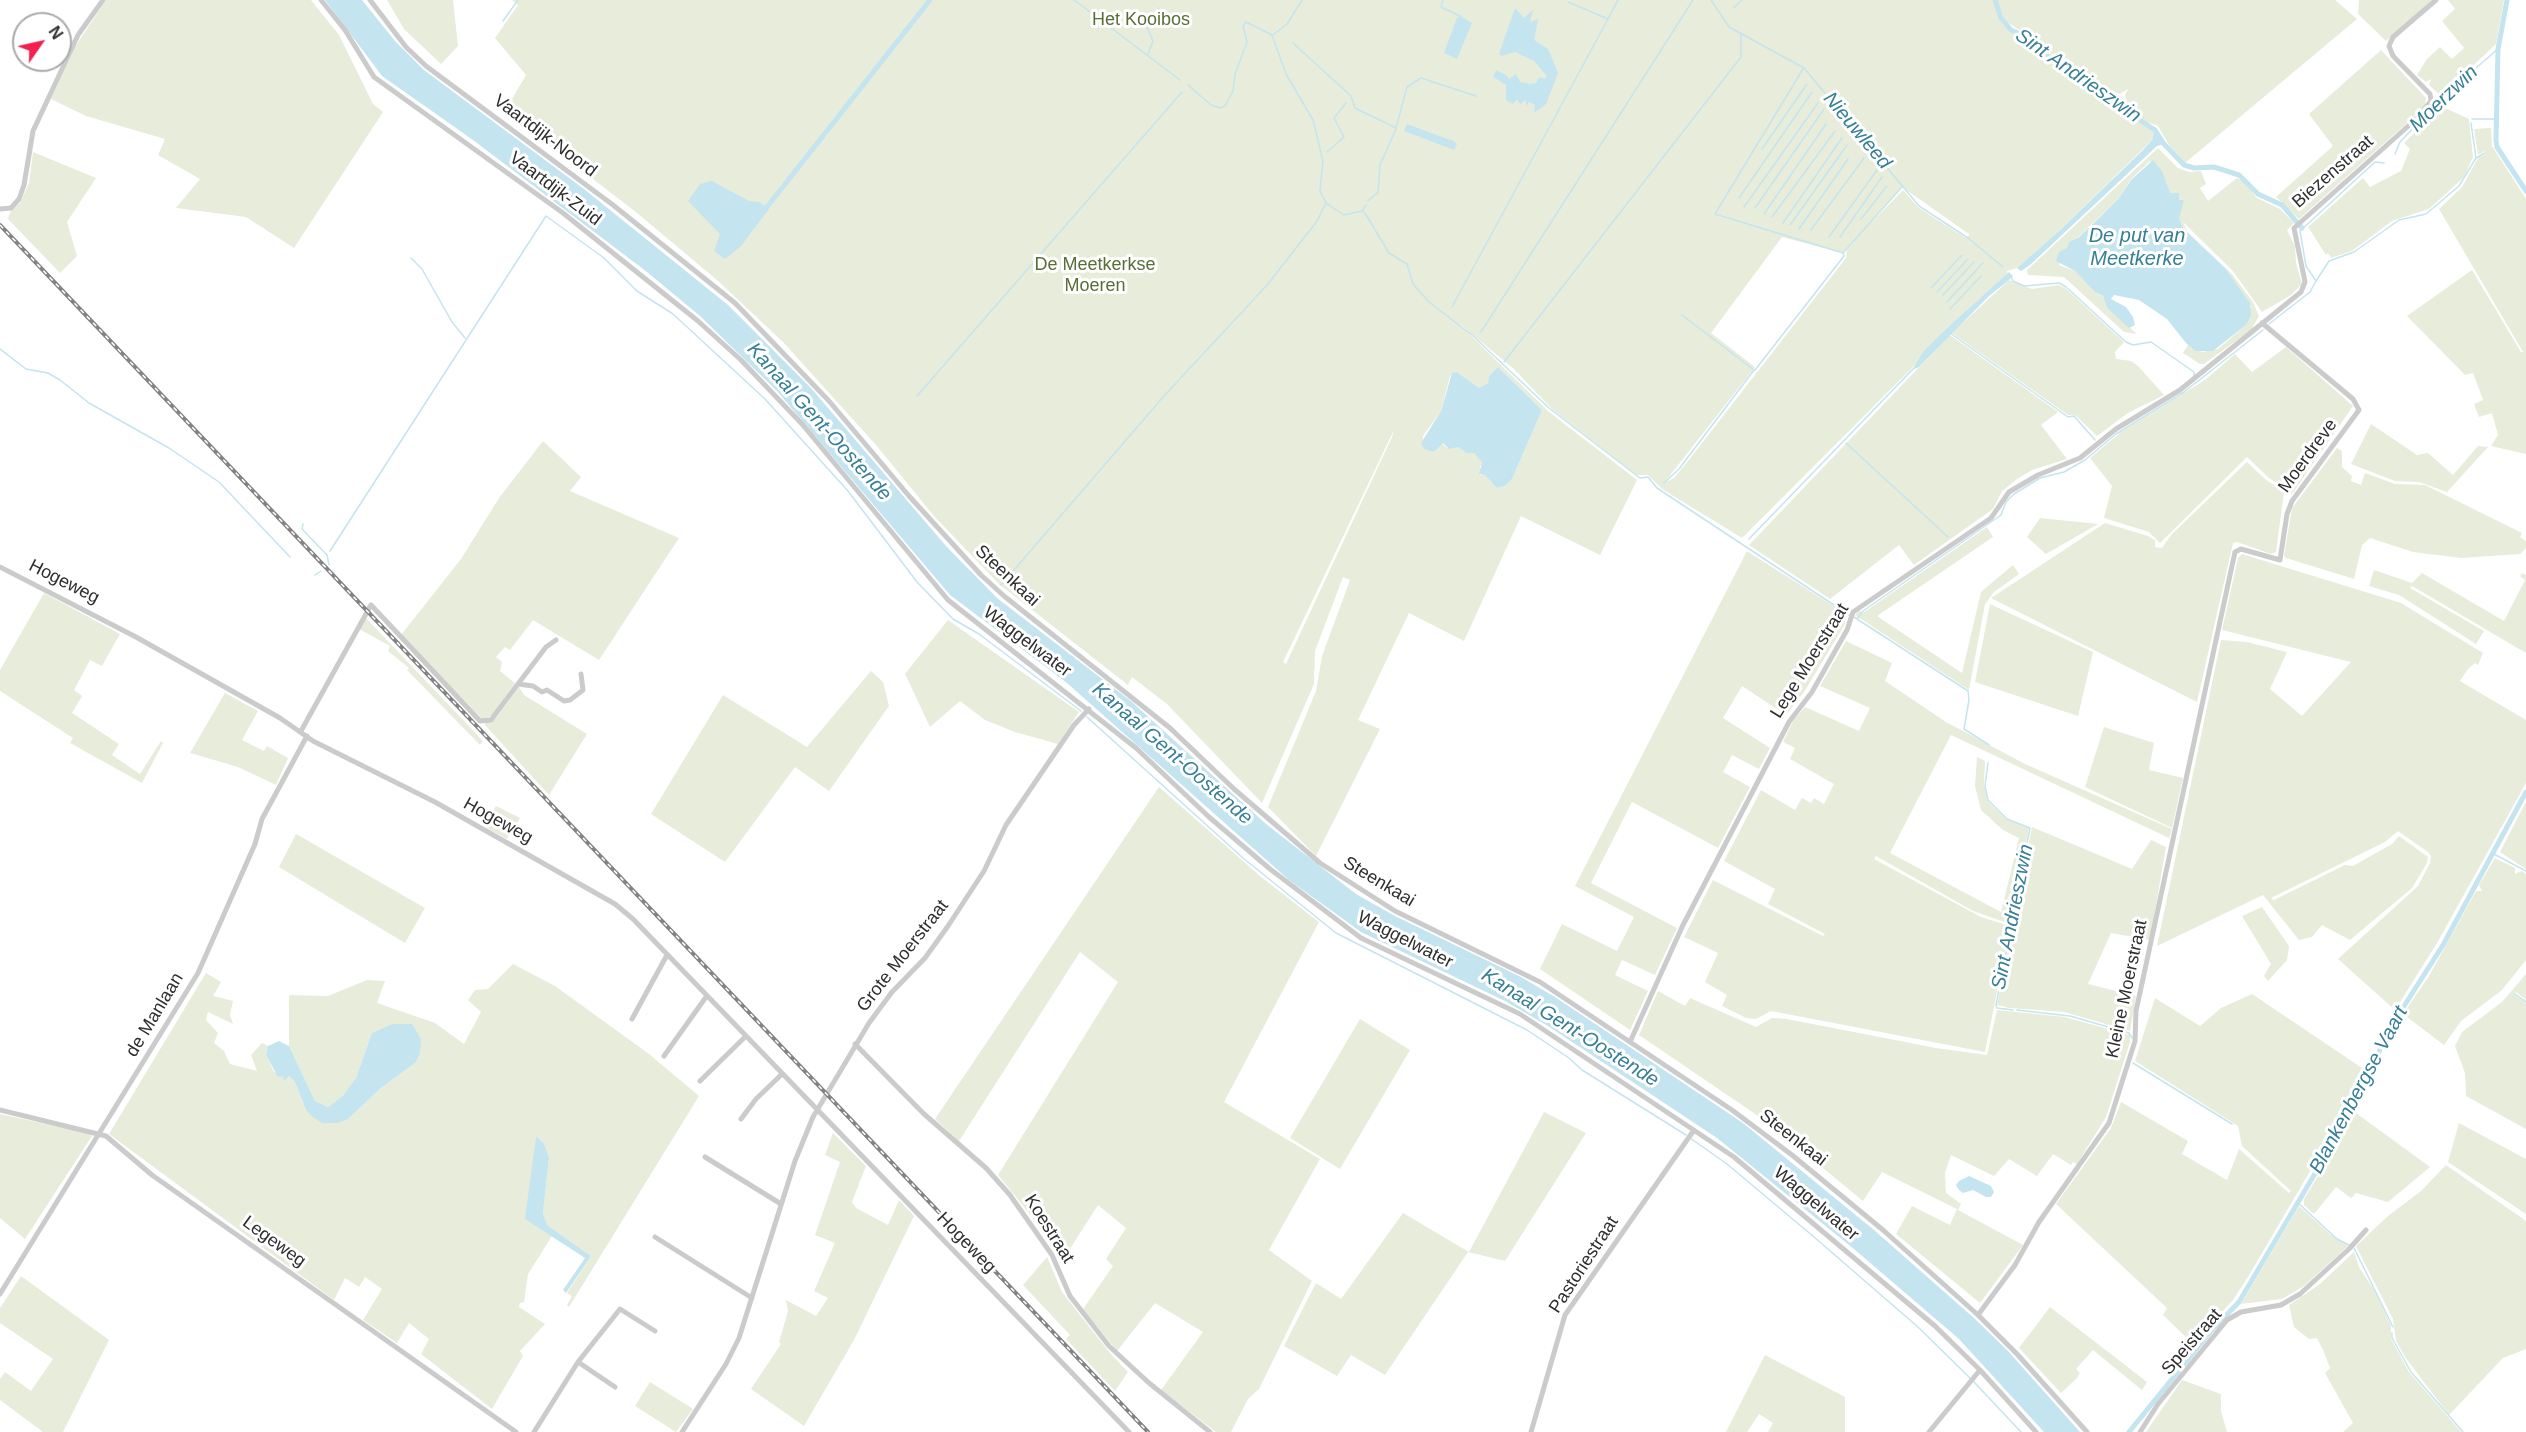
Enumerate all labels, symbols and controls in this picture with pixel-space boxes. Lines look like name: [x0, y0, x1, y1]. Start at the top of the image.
park label: Het Kooibos: [1092, 9, 1190, 31]
north arrow: [12, 12, 72, 72]
text: N: [45, 23, 66, 42]
water label: Sint Andrieszwin: [2011, 24, 2145, 128]
water label: Moerzwin: [2405, 61, 2483, 137]
water label: Nieuwleed: [1818, 88, 1896, 174]
street label: Vaartdijk-Noord: [489, 90, 601, 182]
street label: Biezenstraat: [2288, 131, 2378, 213]
street label: Vaartdijk-Zuid: [505, 147, 605, 231]
water label: De put van Meetkerke: [2089, 224, 2185, 271]
park label: De Meetkerkse Moeren: [1034, 254, 1156, 296]
water label: Kanaal Gent-Oostende: [742, 338, 896, 506]
street label: Moerdreve: [2274, 415, 2342, 497]
street label: Steenkaai: [970, 541, 1044, 611]
street label: Hogeweg: [25, 555, 103, 609]
street label: Lege Moerstraat: [1766, 600, 1854, 722]
street label: Waggelwater: [979, 602, 1075, 682]
water label: Kanaal Gent-Oostende: [1087, 678, 1257, 830]
street label: Hogeweg: [460, 793, 536, 849]
water label: Sint Andrieszwin: [1987, 842, 2039, 992]
street label: Steenkaai: [1339, 852, 1419, 912]
street label: Grote Moerstraat: [853, 896, 953, 1016]
street label: Waggelwater: [1354, 907, 1456, 973]
street label: Kleine Moerstraat: [2102, 918, 2152, 1060]
water label: Kanaal Gent-Oostende: [1477, 964, 1663, 1092]
street label: de Manlaan: [122, 969, 188, 1061]
water label: Blankenbergse Vaart: [2305, 1002, 2413, 1178]
street label: Steenkaai: [1755, 1105, 1831, 1171]
street label: Waggelwater: [1769, 1162, 1863, 1246]
street label: Koestraat: [1019, 1191, 1079, 1267]
street label: Hogeweg: [932, 1208, 1000, 1278]
street label: Legeweg: [238, 1212, 310, 1272]
street label: Pastoriestraat: [1545, 1213, 1623, 1317]
street label: Speistraat: [2157, 1304, 2227, 1380]

